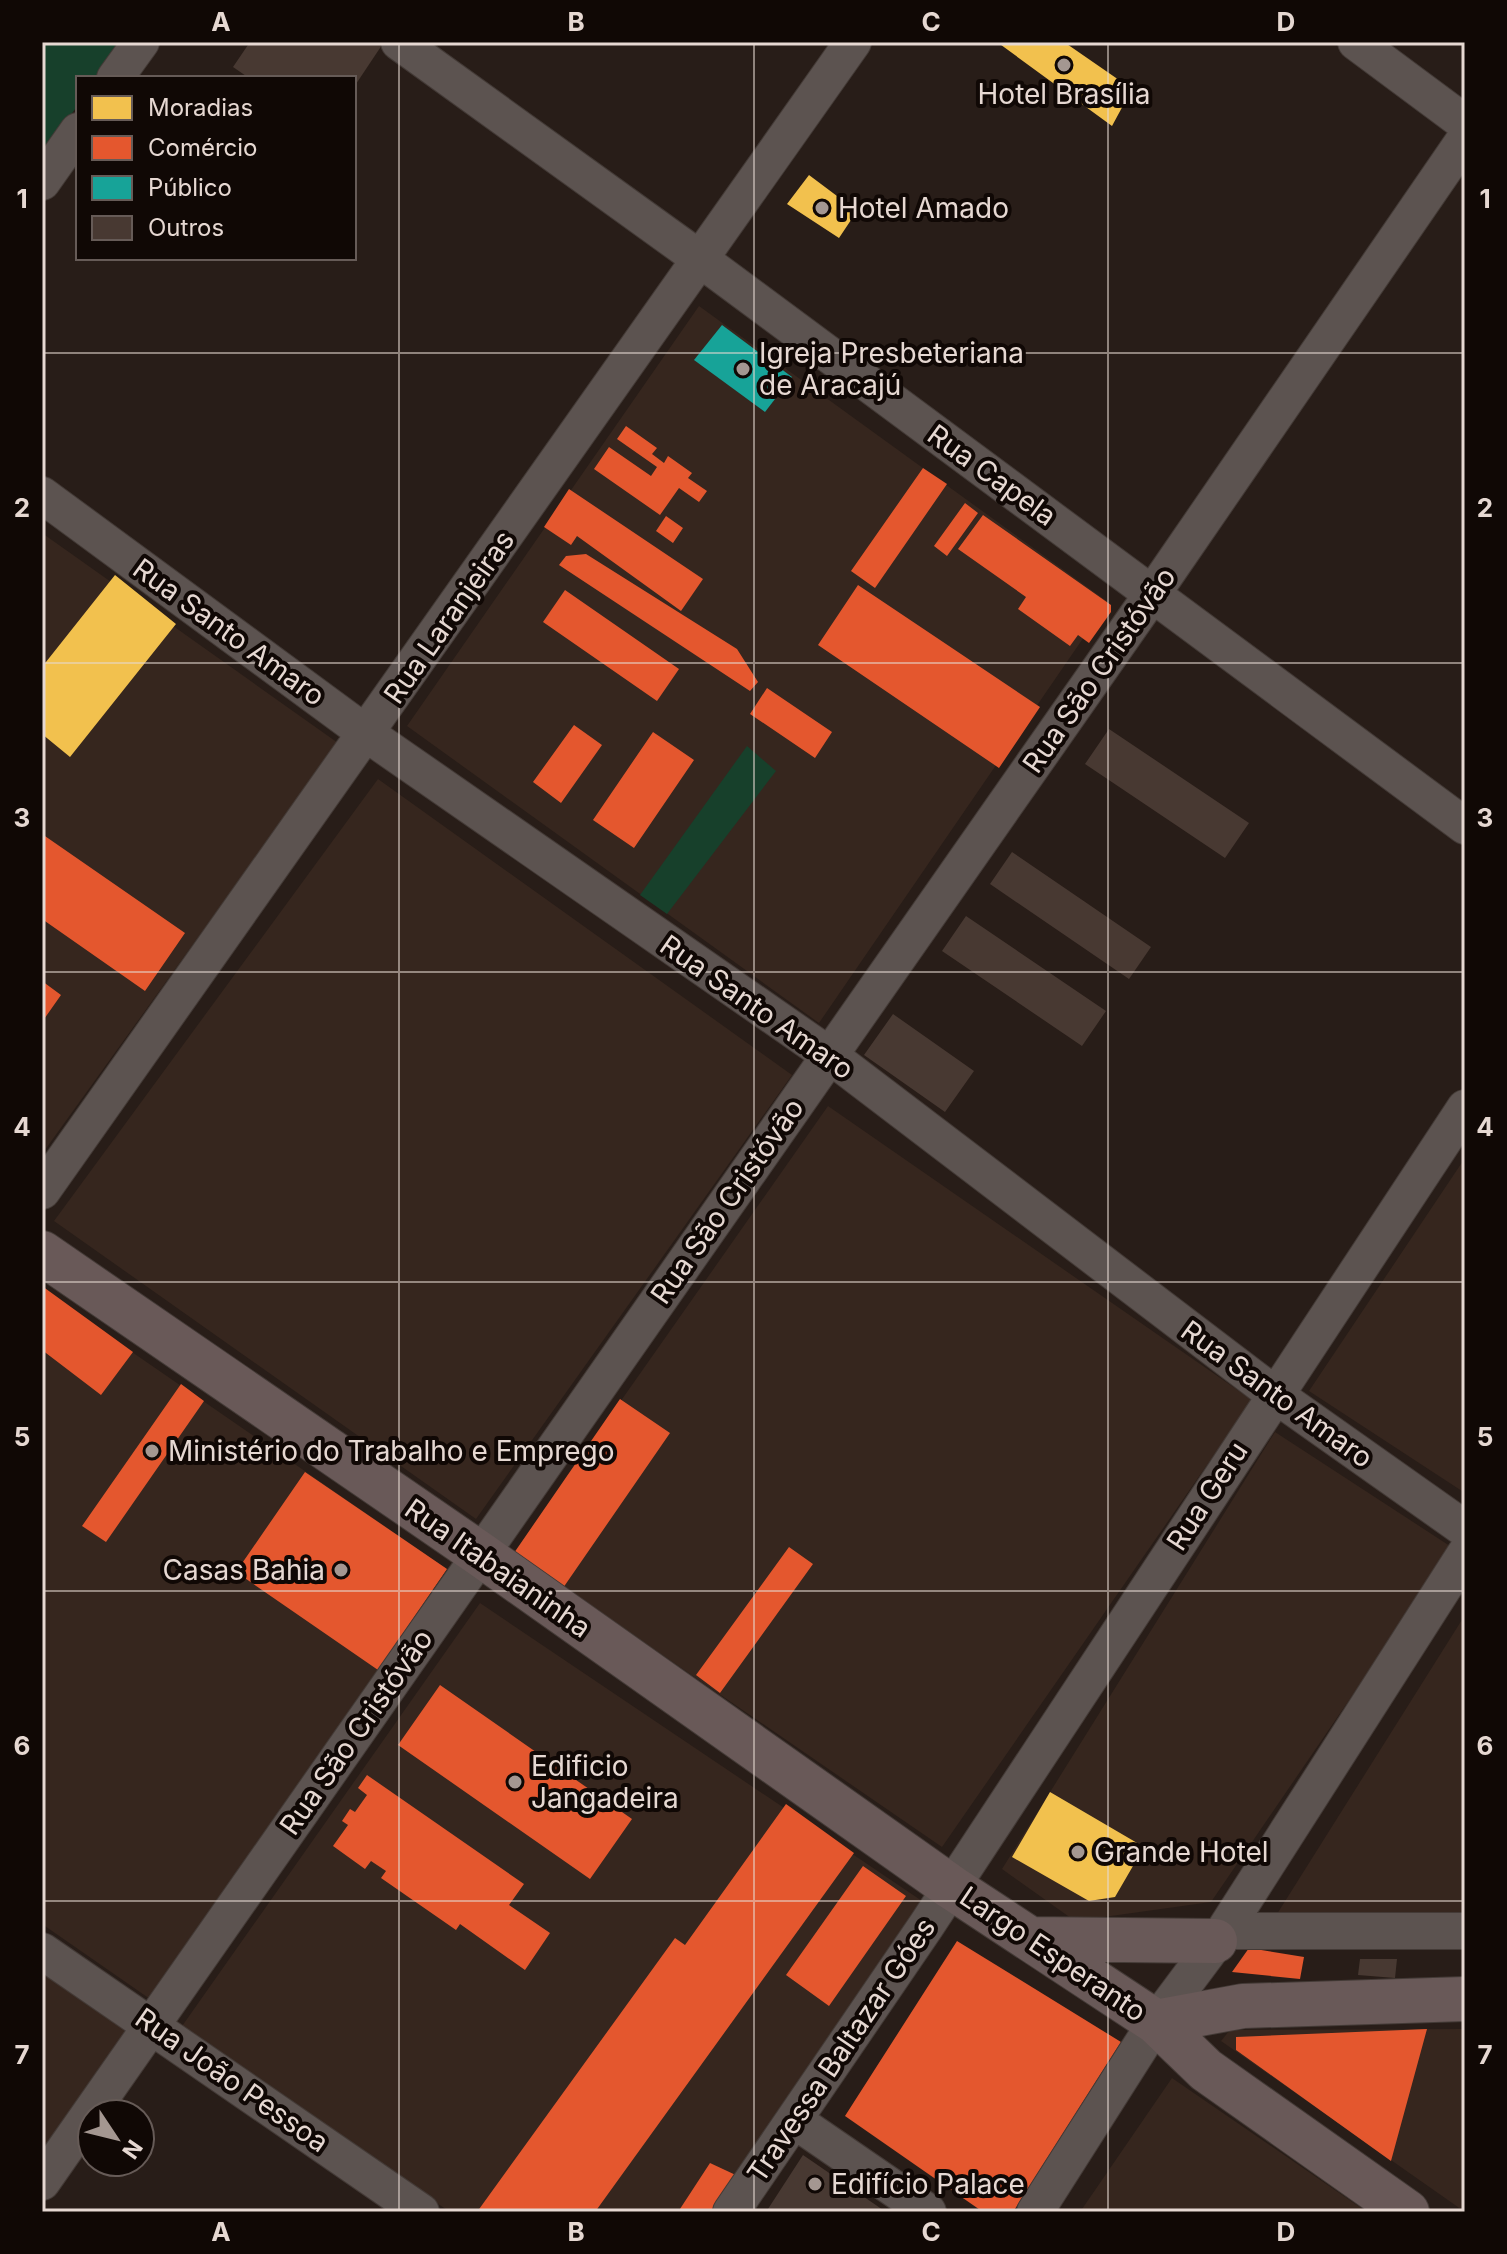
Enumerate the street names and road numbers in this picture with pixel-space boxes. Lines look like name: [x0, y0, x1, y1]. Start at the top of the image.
street label: Rua Capela: [921, 417, 1063, 533]
street label: Rua Laranjeiras: [377, 524, 521, 710]
street label: Rua Santo Amaro: [127, 551, 331, 713]
street label: Rua São Cristóvão: [1015, 561, 1183, 779]
street label: Rua Santo Amaro: [654, 928, 860, 1086]
street label: Rua São Cristóvão: [643, 1092, 811, 1310]
street label: Rua Santo Amaro: [1175, 1313, 1379, 1475]
street label: Rua Geru: [1159, 1435, 1255, 1557]
street label: Rua Itabaianinha: [399, 1491, 597, 1645]
street label: Rua São Cristóvão: [272, 1623, 440, 1841]
street label: Largo Esperanto: [954, 1879, 1152, 2029]
street label: Travessa Baltazar Góes: [740, 1911, 942, 2189]
street label: Rua João Pessoa: [129, 2001, 335, 2159]

